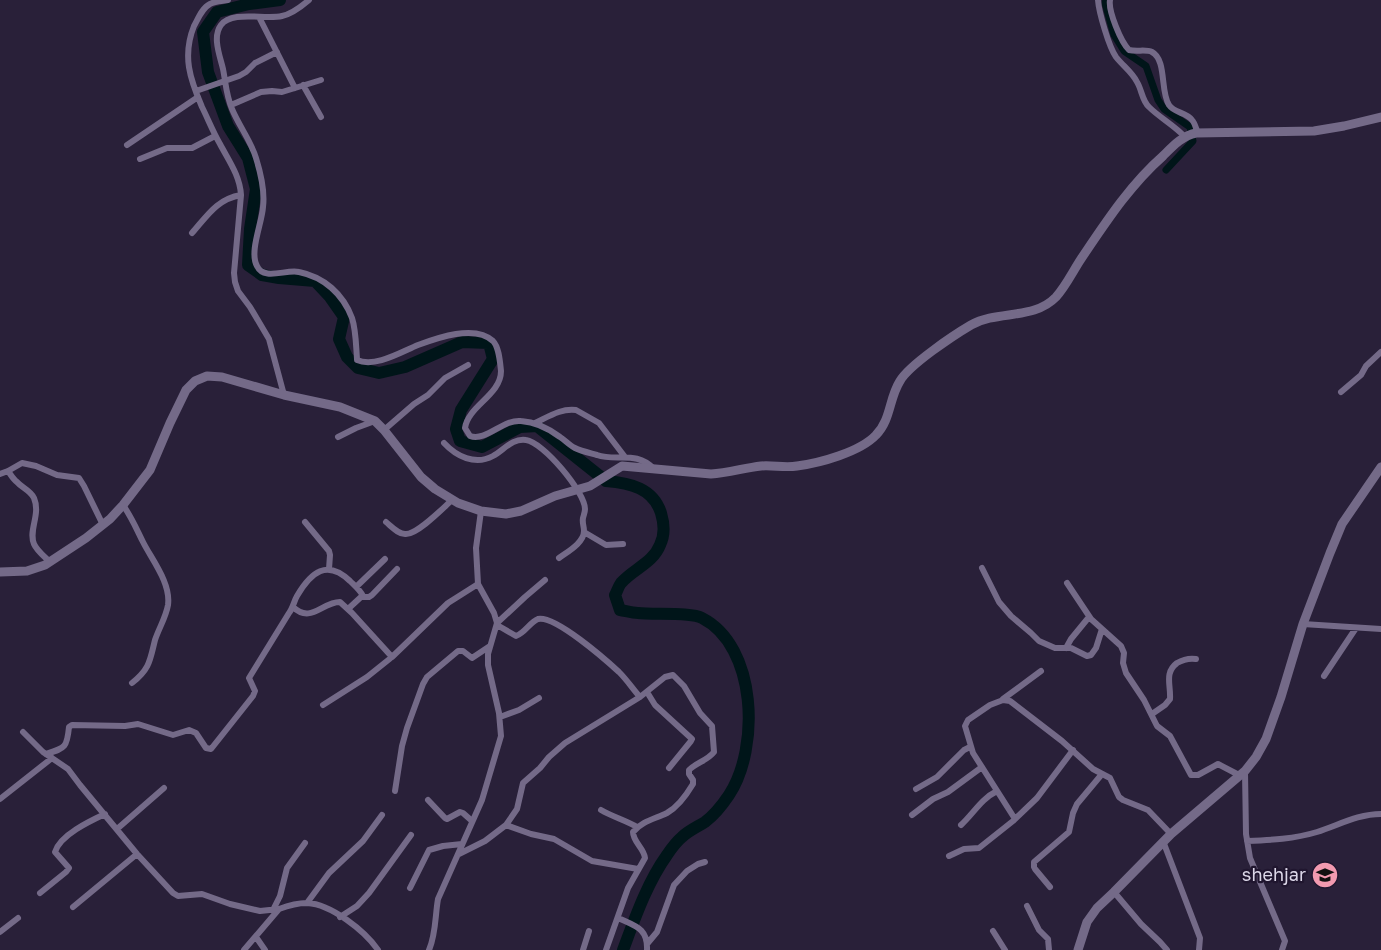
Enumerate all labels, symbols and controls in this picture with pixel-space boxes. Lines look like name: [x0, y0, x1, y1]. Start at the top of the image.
school or university icon: shehjar: [1310, 860, 1340, 890]
place label: shehjar: [1242, 863, 1306, 885]

